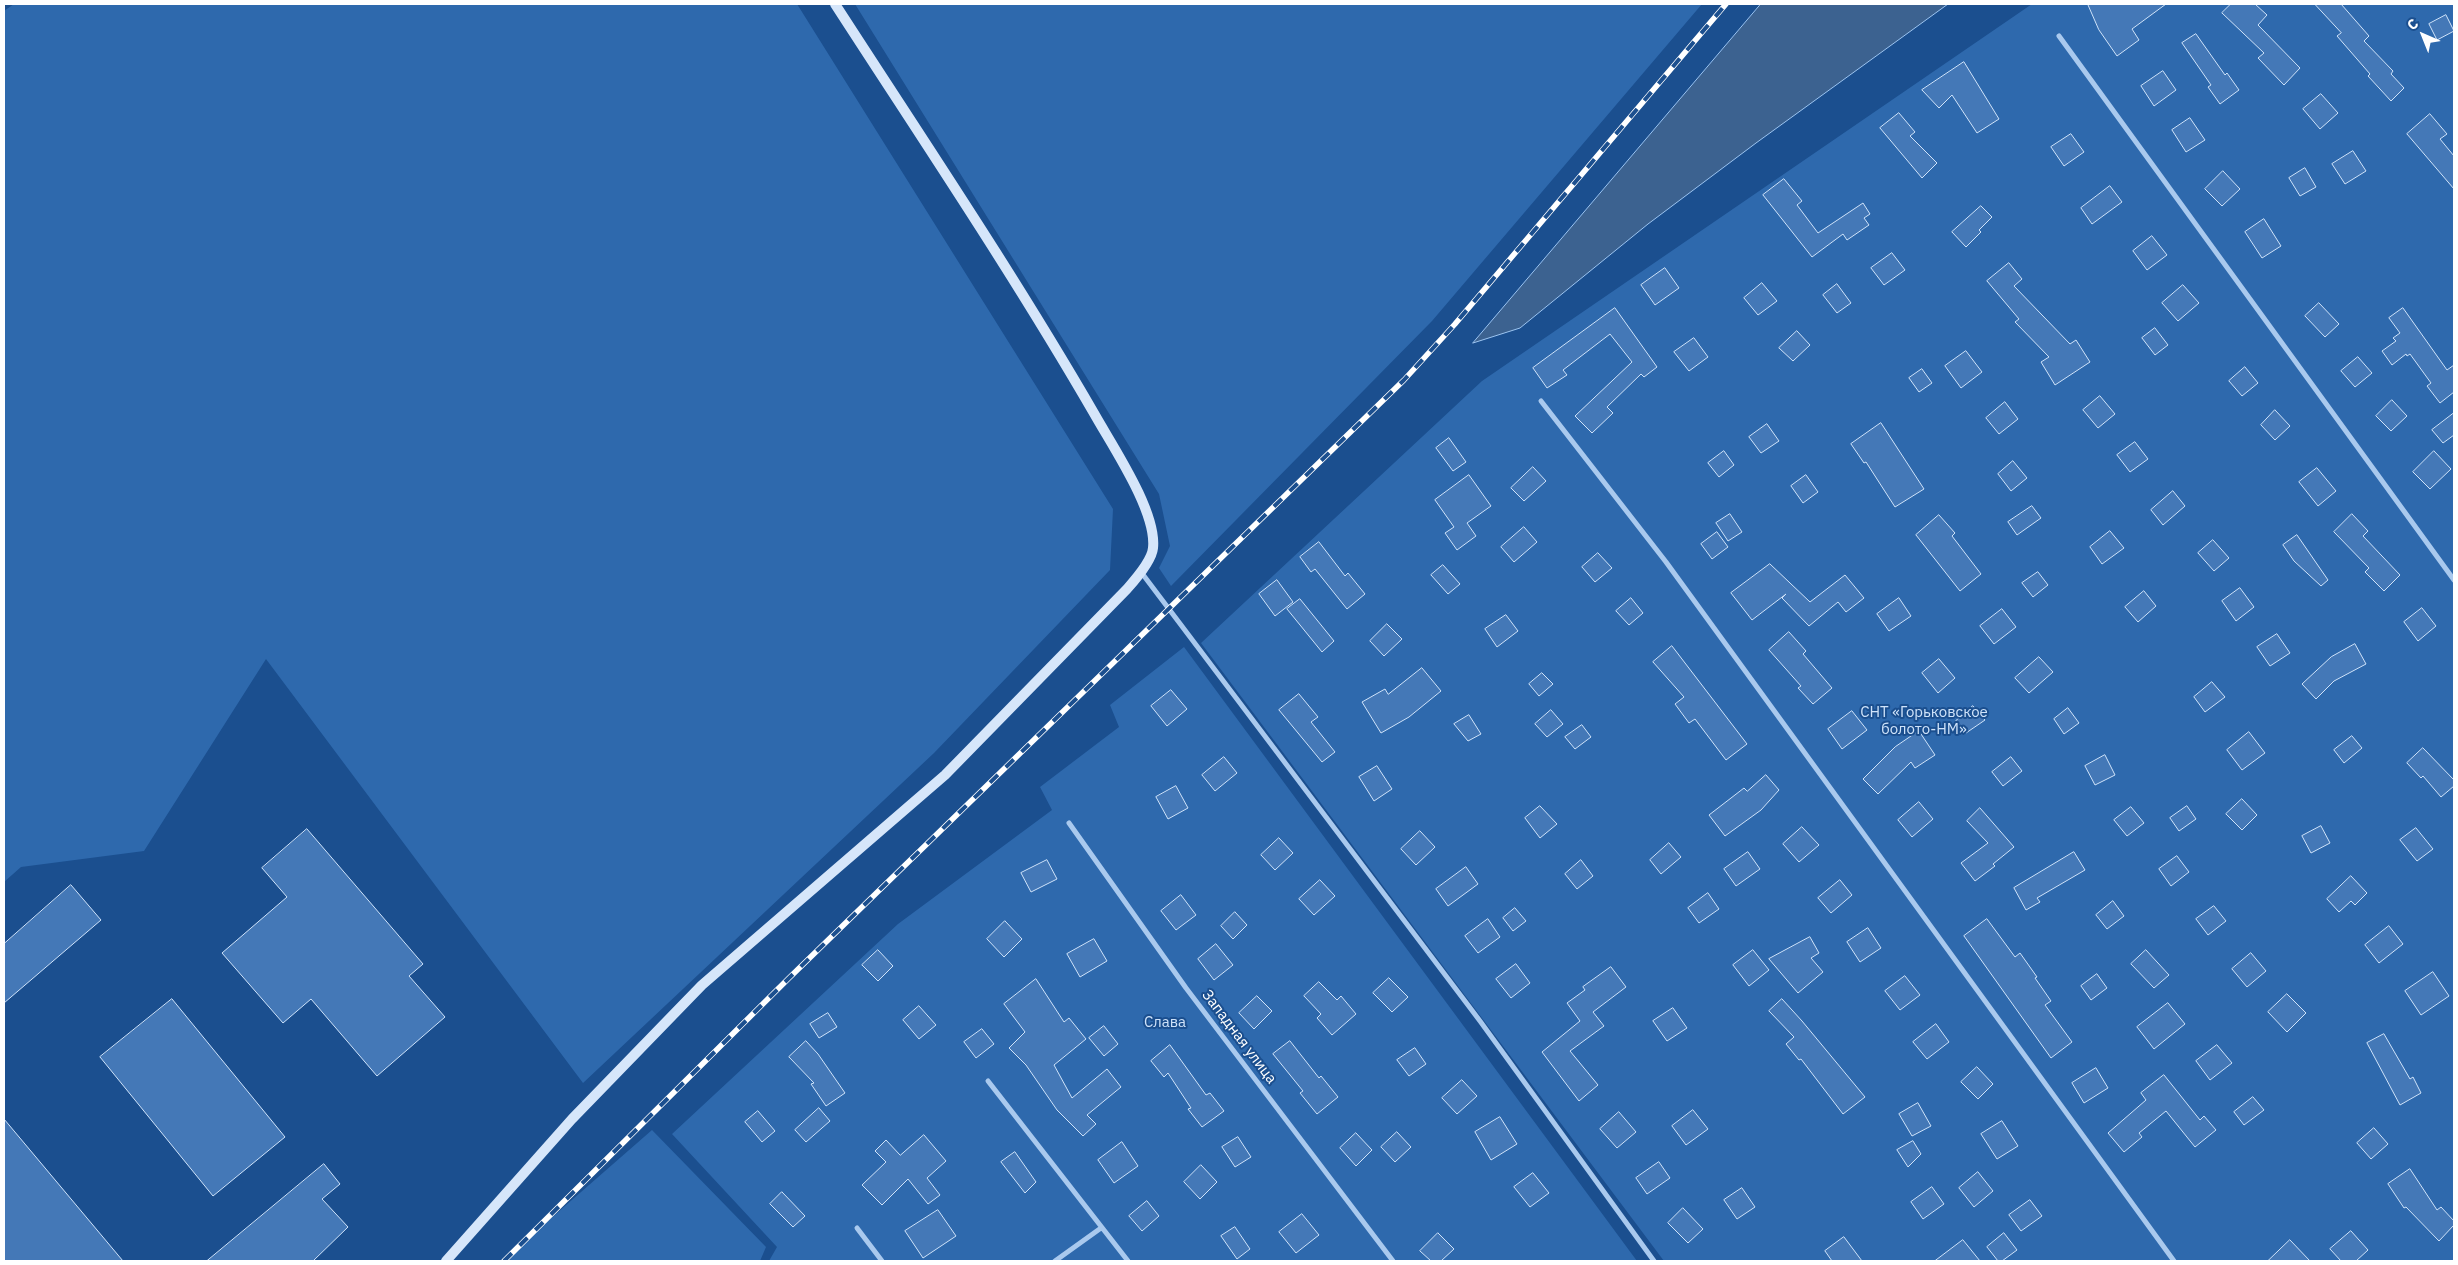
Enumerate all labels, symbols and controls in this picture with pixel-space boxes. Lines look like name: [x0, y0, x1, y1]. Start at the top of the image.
north arrow: [2398, 10, 2448, 60]
text: С: [2403, 15, 2422, 34]
park label: СНТ «Горьковское болото-НМ»: [1860, 704, 1988, 739]
street label: Западная улица: [1198, 987, 1280, 1087]
park label: Слава: [1144, 1014, 1186, 1032]

